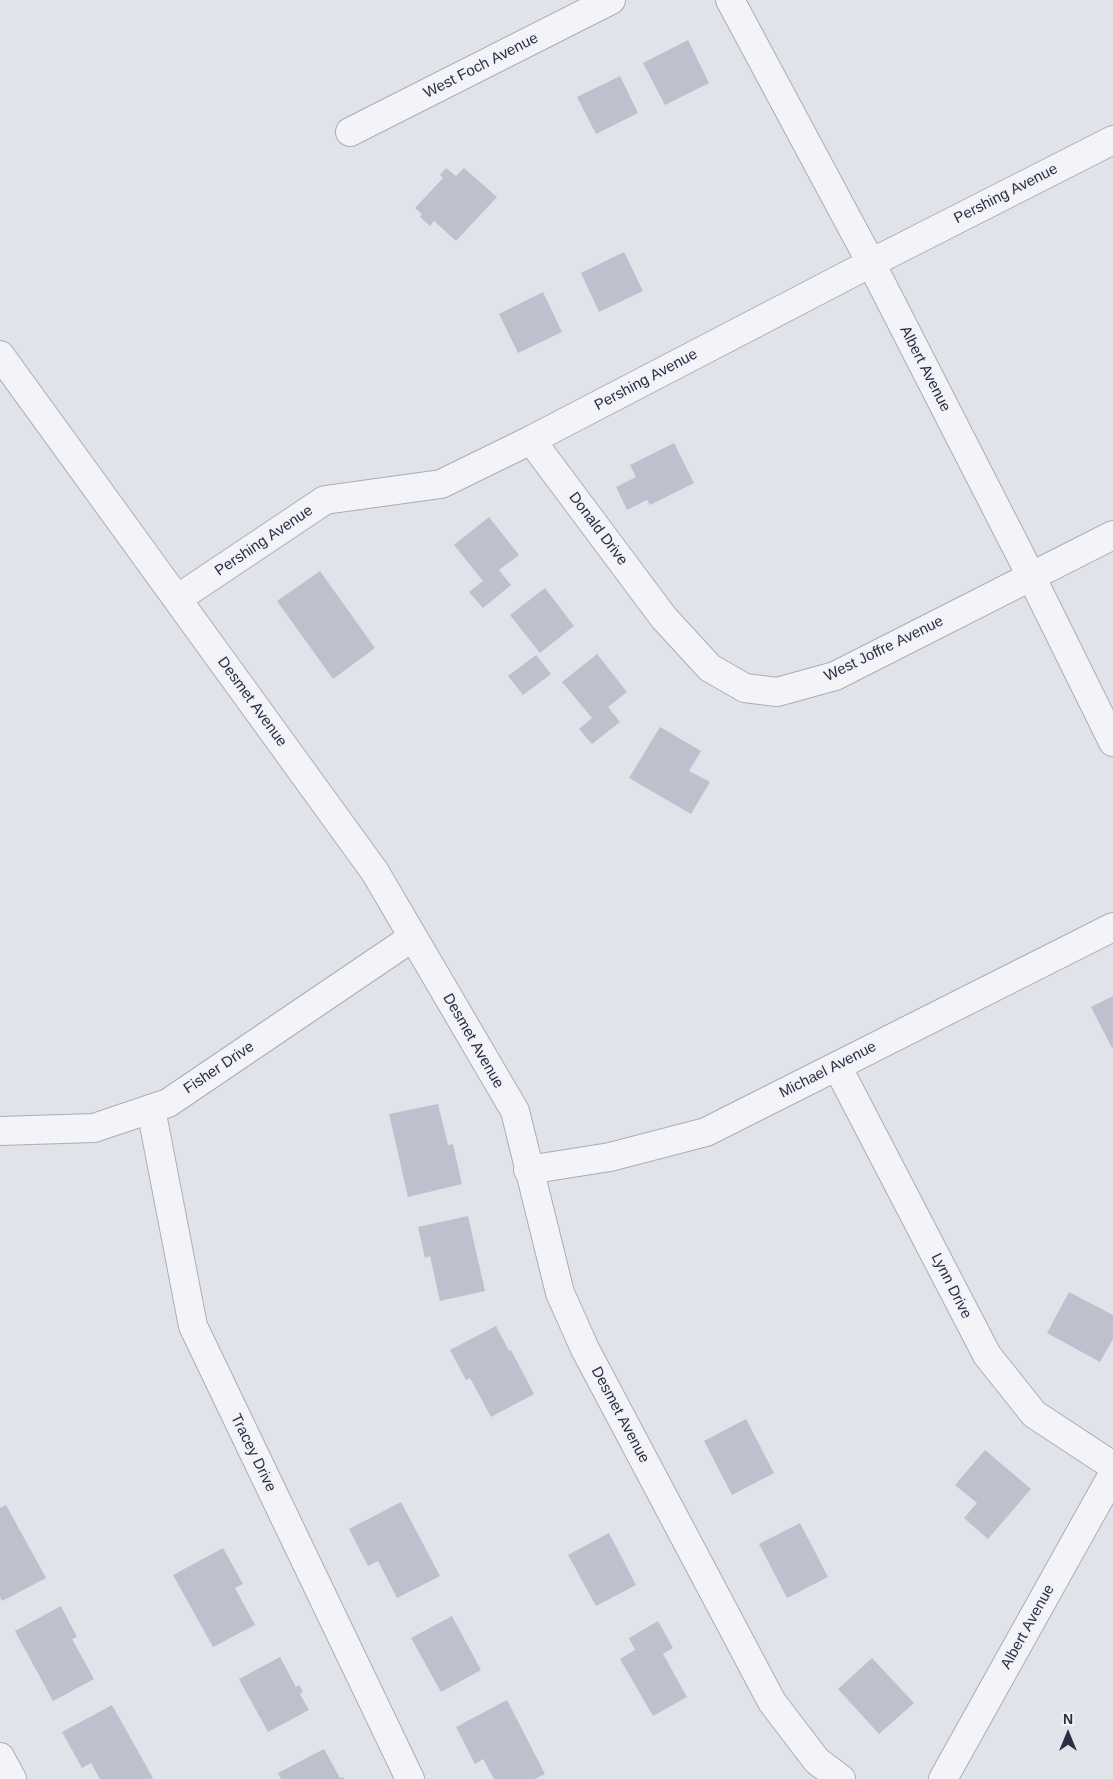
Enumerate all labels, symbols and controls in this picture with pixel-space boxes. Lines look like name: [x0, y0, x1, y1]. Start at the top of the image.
street label: West Foch Avenue: [421, 29, 541, 103]
street label: Pershing Avenue: [951, 160, 1061, 228]
street label: Albert Avenue: [896, 323, 954, 415]
street label: Pershing Avenue: [591, 345, 701, 415]
street label: Donald Drive: [565, 489, 631, 569]
street label: Pershing Avenue: [212, 502, 316, 580]
street label: West Joffre Avenue: [822, 612, 946, 686]
street label: Desmet Avenue: [213, 654, 291, 750]
street label: Desmet Avenue: [439, 990, 507, 1092]
street label: Fisher Drive: [180, 1038, 258, 1098]
street label: Michael Avenue: [776, 1038, 880, 1102]
street label: Lynn Drive: [927, 1250, 975, 1322]
street label: Desmet Avenue: [587, 1364, 653, 1466]
street label: Tracey Drive: [226, 1411, 280, 1495]
street label: Albert Avenue: [997, 1582, 1059, 1672]
north arrow: [1043, 1709, 1093, 1759]
text: N: [1063, 1711, 1073, 1727]

